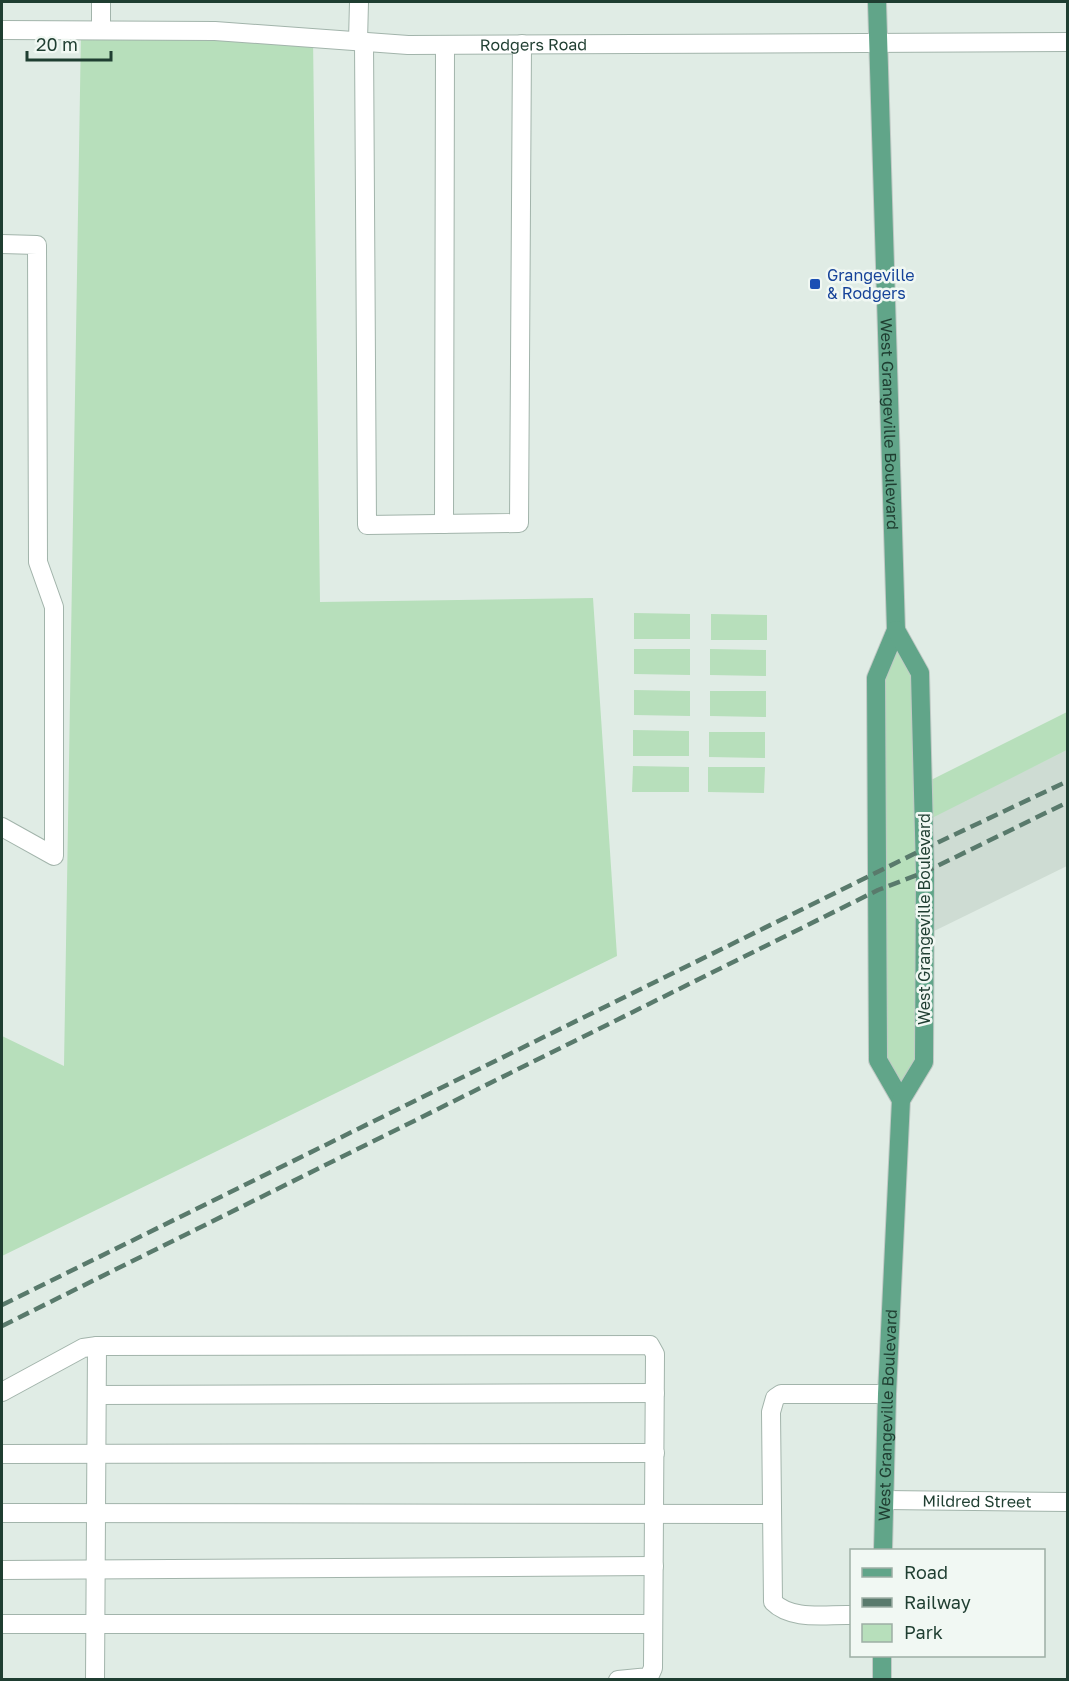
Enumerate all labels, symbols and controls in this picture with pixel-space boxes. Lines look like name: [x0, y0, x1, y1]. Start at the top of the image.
scale bar: [27, 24, 111, 62]
text: 20 m: [36, 33, 78, 55]
street label: Rodgers Road: [480, 34, 587, 55]
place label: Grangeville & Rodgers: [827, 265, 915, 303]
marker: Grangeville & Rodgers: [808, 277, 822, 291]
street label: West Grangeville Boulevard: [877, 318, 903, 530]
street label: West Grangeville Boulevard: [914, 813, 934, 1025]
street label: West Grangeville Boulevard: [874, 1309, 901, 1521]
street label: Mildred Street: [922, 1490, 1032, 1512]
legend: [850, 1549, 1045, 1657]
text: Road: [904, 1561, 948, 1583]
text: Railway: [904, 1591, 971, 1613]
text: Park: [904, 1621, 943, 1643]

